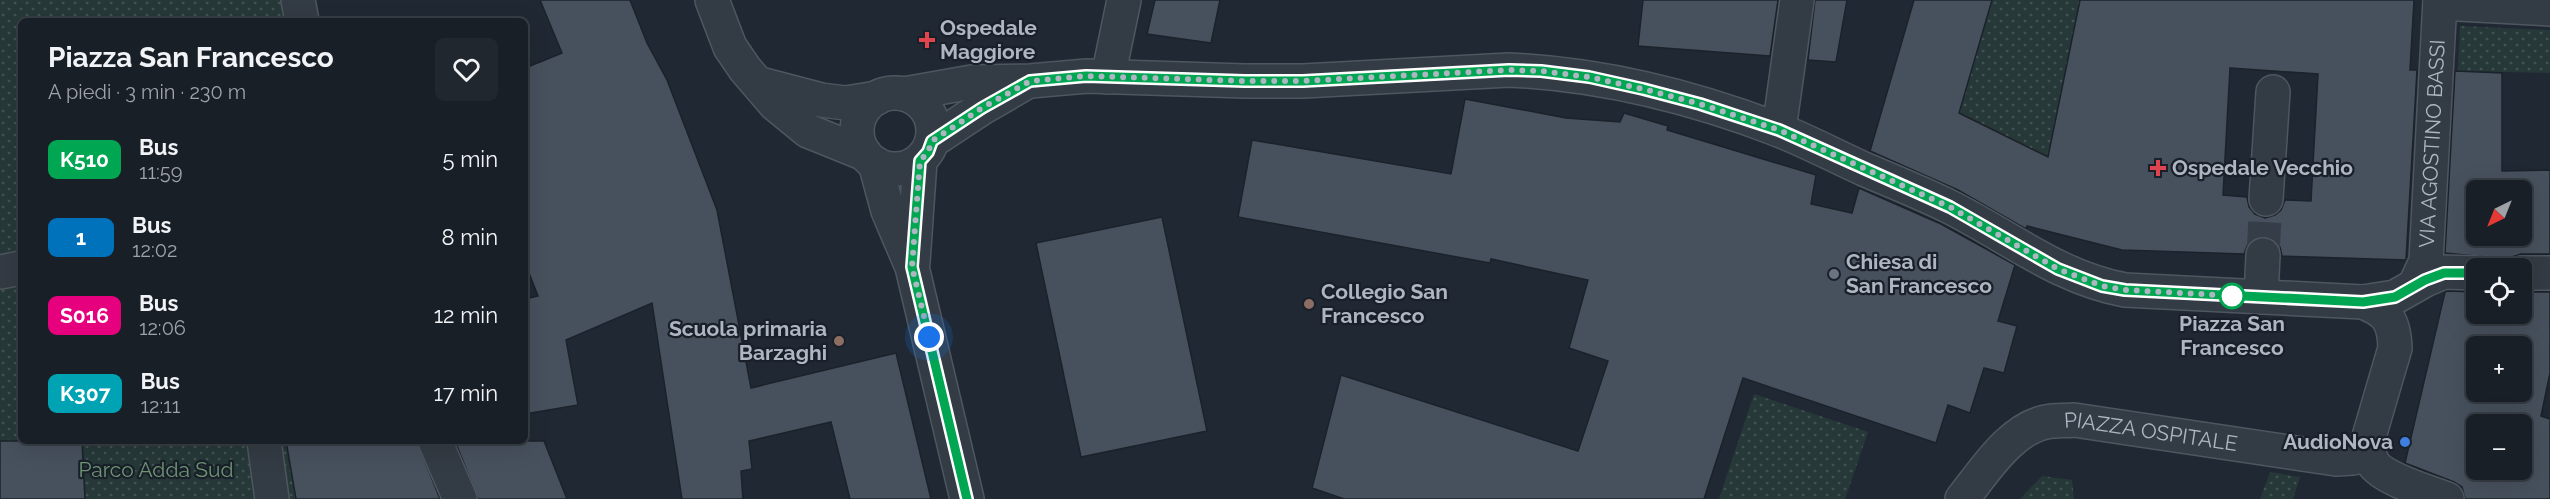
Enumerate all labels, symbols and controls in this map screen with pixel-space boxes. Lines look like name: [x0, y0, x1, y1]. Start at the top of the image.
place label: Ospedale Maggiore: [940, 15, 1037, 64]
marker: Ospedale Maggiore: [918, 31, 936, 49]
button: heart: [435, 38, 498, 101]
street label: VIA AGOSTINO BASSI: [2414, 39, 2450, 248]
text: Piazza San Francesco: [48, 41, 334, 74]
text: A piedi · 3 min · 230 m: [48, 80, 246, 104]
text: Bus: [139, 134, 178, 160]
text: 5 min: [443, 146, 498, 172]
text: K510: [60, 147, 109, 172]
place label: Ospedale Vecchio: [2172, 155, 2353, 180]
marker: Ospedale Vecchio: [2149, 159, 2167, 177]
text: 11:59: [139, 160, 182, 184]
north arrow: [2466, 180, 2532, 246]
map controls: [2466, 180, 2532, 480]
text: Bus: [132, 212, 171, 238]
text: 8 min: [442, 224, 498, 250]
text: 1: [76, 225, 86, 250]
text: 12:02: [132, 238, 177, 262]
place label: Chiesa di San Francesco: [1846, 249, 1992, 298]
button: locate: [2466, 258, 2532, 324]
marker: Chiesa di San Francesco: [1827, 267, 1841, 281]
place label: Collegio San Francesco: [1321, 279, 1448, 328]
marker: Piazza San Francesco: [2219, 283, 2245, 309]
text: Bus: [139, 290, 178, 316]
marker: Collegio San Francesco: [1302, 297, 1316, 311]
text: 12 min: [434, 302, 498, 328]
text: S016: [60, 303, 109, 328]
place label: Piazza San Francesco: [2179, 311, 2285, 360]
text: 12:06: [139, 316, 186, 340]
place label: Scuola primaria Barzaghi: [669, 316, 827, 365]
your location: [914, 322, 944, 352]
marker: Scuola primaria Barzaghi: [832, 334, 846, 348]
button: +: [2466, 336, 2532, 402]
text: Bus: [140, 368, 180, 394]
text: 17 min: [433, 380, 498, 406]
text: K307: [60, 381, 110, 406]
text: 12:11: [140, 394, 180, 418]
street label: PIAZZA OSPITALE: [2063, 407, 2239, 456]
button: −: [2466, 414, 2532, 480]
place label: AudioNova: [2283, 429, 2393, 454]
marker: AudioNova: [2398, 435, 2412, 449]
park label: Parco Adda Sud: [78, 457, 234, 482]

